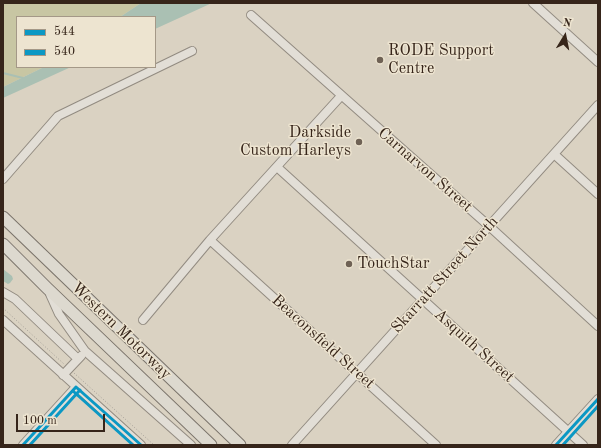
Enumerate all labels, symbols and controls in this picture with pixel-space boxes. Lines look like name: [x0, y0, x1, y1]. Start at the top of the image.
legend: [16, 16, 156, 68]
north arrow: [545, 16, 585, 56]
text: N: [562, 18, 572, 30]
text: 544: [54, 26, 75, 38]
place label: RODE Support Centre: [388, 41, 494, 79]
text: 540: [54, 46, 75, 58]
marker: RODE Support Centre: [375, 55, 385, 65]
place label: Darkside Custom Harleys: [240, 123, 351, 161]
street label: Carnarvon Street: [374, 124, 476, 216]
marker: Darkside Custom Harleys: [354, 137, 364, 147]
street label: Skarratt Street North: [387, 213, 503, 337]
place label: TouchStar: [357, 254, 429, 274]
marker: TouchStar: [344, 259, 354, 269]
street label: Western Motorway: [67, 278, 175, 384]
street label: Beaconsfield Street: [267, 291, 379, 393]
street label: Asquith Street: [430, 305, 518, 387]
scale bar: [18, 406, 107, 432]
text: 100 m: [23, 415, 57, 427]

